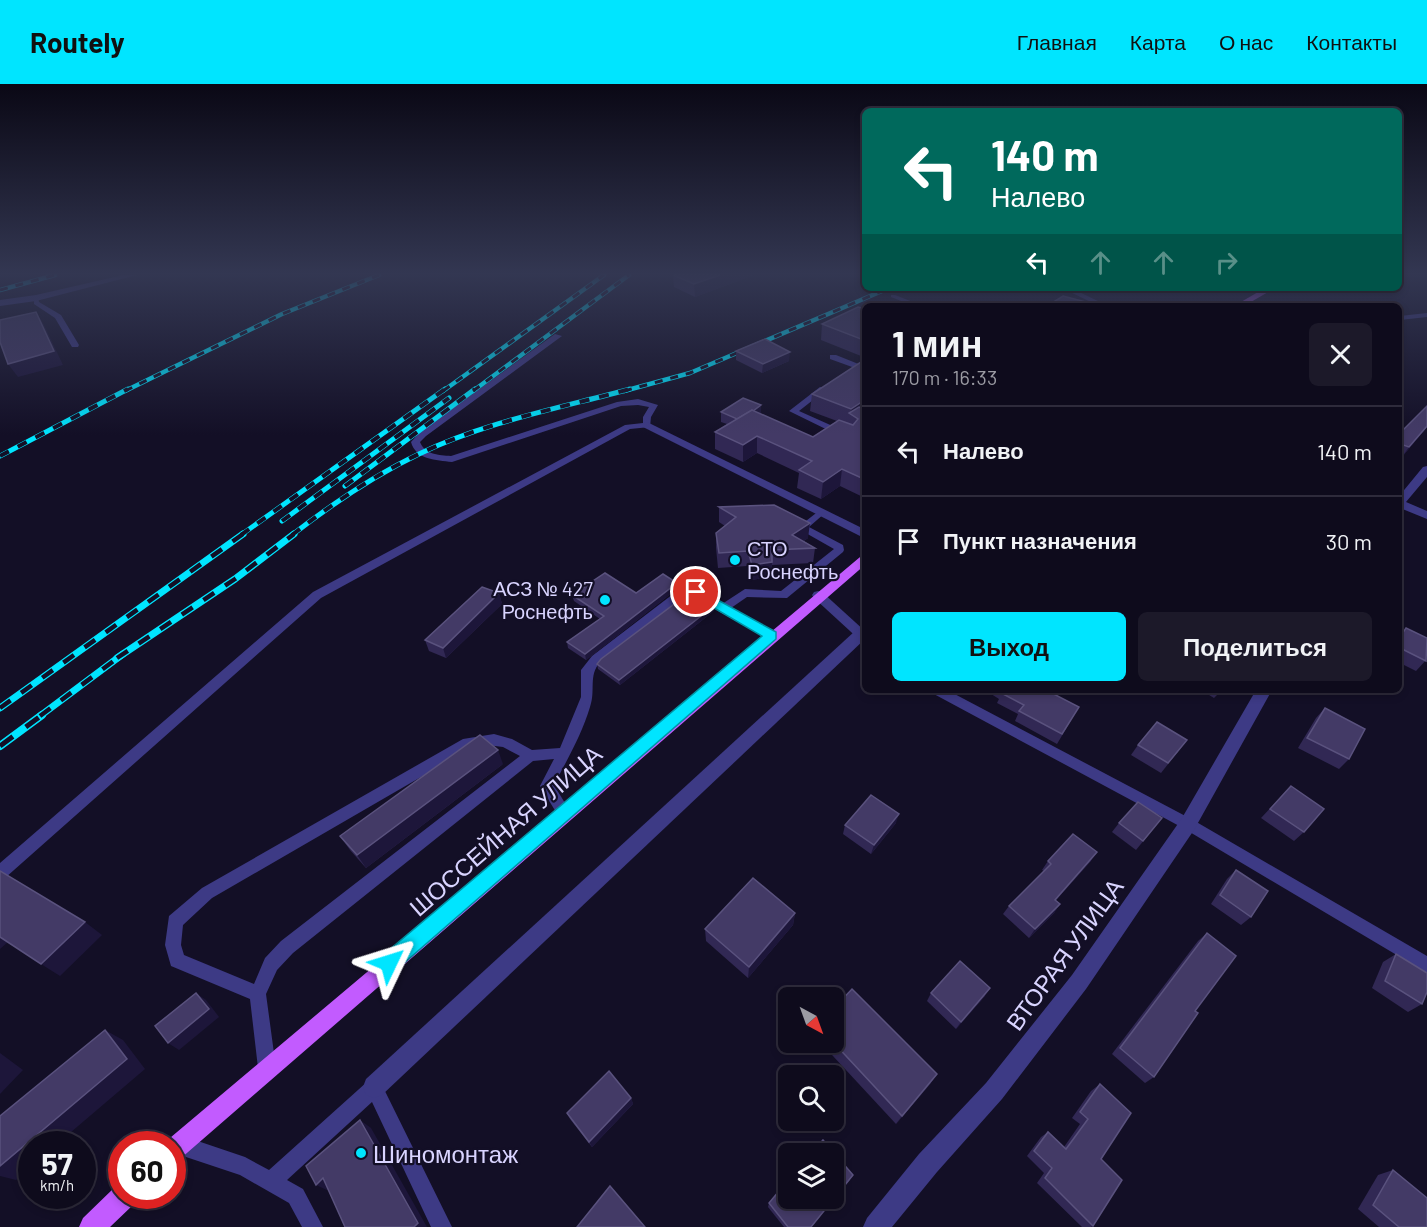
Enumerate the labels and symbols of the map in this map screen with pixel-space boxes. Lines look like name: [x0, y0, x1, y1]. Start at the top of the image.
place label: СТО Роснефть: [747, 536, 838, 583]
marker: СТО Роснефть: [728, 553, 742, 567]
pin: [670, 566, 721, 617]
place label: АСЗ № 427 Роснефть: [493, 576, 594, 623]
marker: АСЗ № 427 Роснефть: [598, 593, 612, 607]
street label: ШОССЕЙНАЯ УЛИЦА: [403, 739, 607, 921]
street label: ВТОРАЯ УЛИЦА: [999, 873, 1129, 1035]
position arrow: [357, 931, 421, 995]
north arrow: [778, 987, 844, 1053]
speed limit sign: 60: [108, 1131, 186, 1209]
place label: Шиномонтаж: [373, 1139, 518, 1168]
marker: Шиномонтаж: [354, 1146, 368, 1160]

